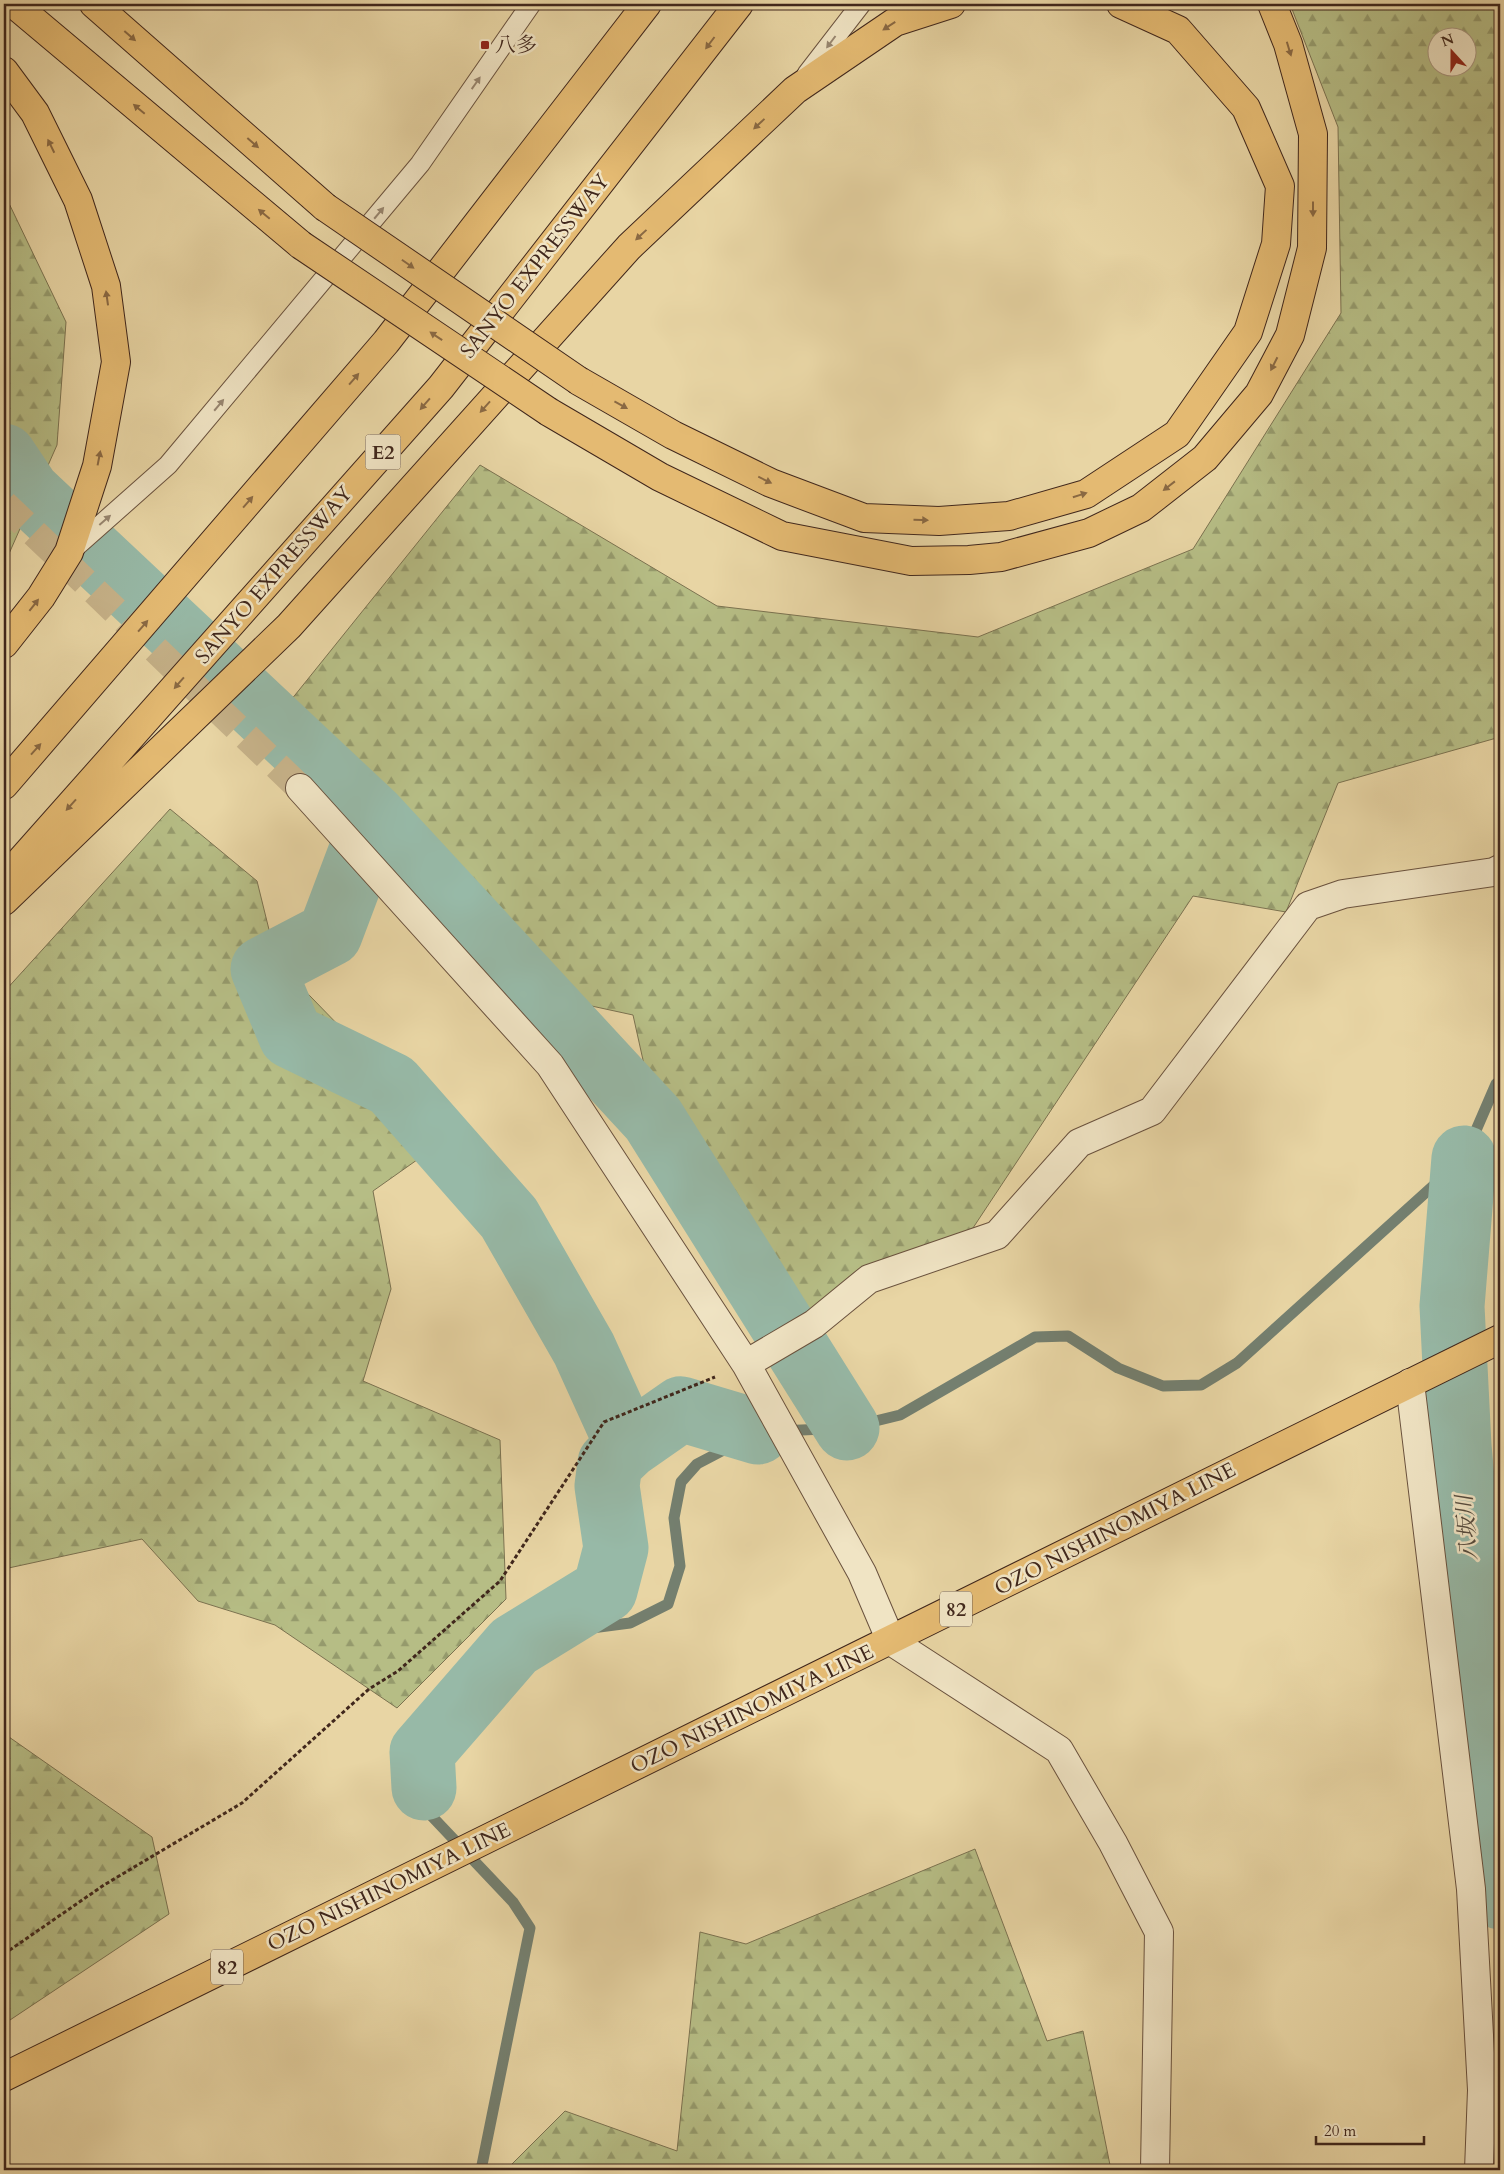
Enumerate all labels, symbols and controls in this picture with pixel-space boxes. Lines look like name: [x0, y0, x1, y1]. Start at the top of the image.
one-way arrow: [882, 22, 895, 31]
north arrow: [1426, 28, 1476, 78]
text: N: [1438, 29, 1457, 51]
one-way arrow: [124, 30, 136, 42]
place label: 八多: [495, 31, 537, 60]
one-way arrow: [704, 36, 715, 49]
one-way arrow: [826, 36, 837, 49]
marker: 八多: [479, 39, 491, 51]
one-way arrow: [1286, 42, 1294, 57]
one-way arrow: [471, 76, 481, 89]
one-way arrow: [133, 104, 146, 115]
one-way arrow: [754, 118, 766, 130]
one-way arrow: [246, 137, 258, 149]
one-way arrow: [47, 139, 55, 153]
street label: SANYO EXPRESSWAY: [454, 167, 617, 364]
one-way arrow: [1309, 201, 1317, 217]
one-way arrow: [374, 206, 385, 219]
one-way arrow: [258, 208, 270, 220]
one-way arrow: [635, 229, 647, 241]
one-way arrow: [402, 259, 415, 269]
one-way arrow: [103, 289, 111, 305]
one-way arrow: [429, 331, 443, 341]
one-way arrow: [1270, 357, 1278, 372]
one-way arrow: [349, 373, 360, 386]
one-way arrow: [420, 397, 431, 410]
one-way arrow: [213, 398, 224, 411]
one-way arrow: [479, 401, 490, 414]
one-way arrow: [614, 401, 628, 409]
road number: E2: [366, 434, 400, 470]
one-way arrow: [95, 450, 103, 466]
one-way arrow: [758, 476, 772, 484]
street label: SANYO EXPRESSWAY: [189, 480, 360, 670]
one-way arrow: [1163, 481, 1176, 492]
one-way arrow: [1073, 491, 1088, 499]
one-way arrow: [243, 496, 254, 509]
one-way arrow: [99, 515, 112, 526]
one-way arrow: [913, 517, 929, 525]
one-way arrow: [28, 599, 39, 612]
one-way arrow: [137, 619, 148, 632]
one-way arrow: [173, 677, 185, 689]
one-way arrow: [31, 742, 42, 755]
one-way arrow: [65, 798, 77, 810]
street label: OZO NISHINOMIYA LINE: [989, 1455, 1241, 1603]
water label: 八坂川: [1449, 1492, 1485, 1562]
road number: 82: [940, 1592, 972, 1626]
street label: OZO NISHINOMIYA LINE: [626, 1637, 878, 1781]
street label: OZO NISHINOMIYA LINE: [263, 1815, 515, 1959]
road number: 82: [211, 1950, 243, 1984]
scale bar: [1316, 2114, 1424, 2146]
text: 20 m: [1324, 2121, 1356, 2141]

